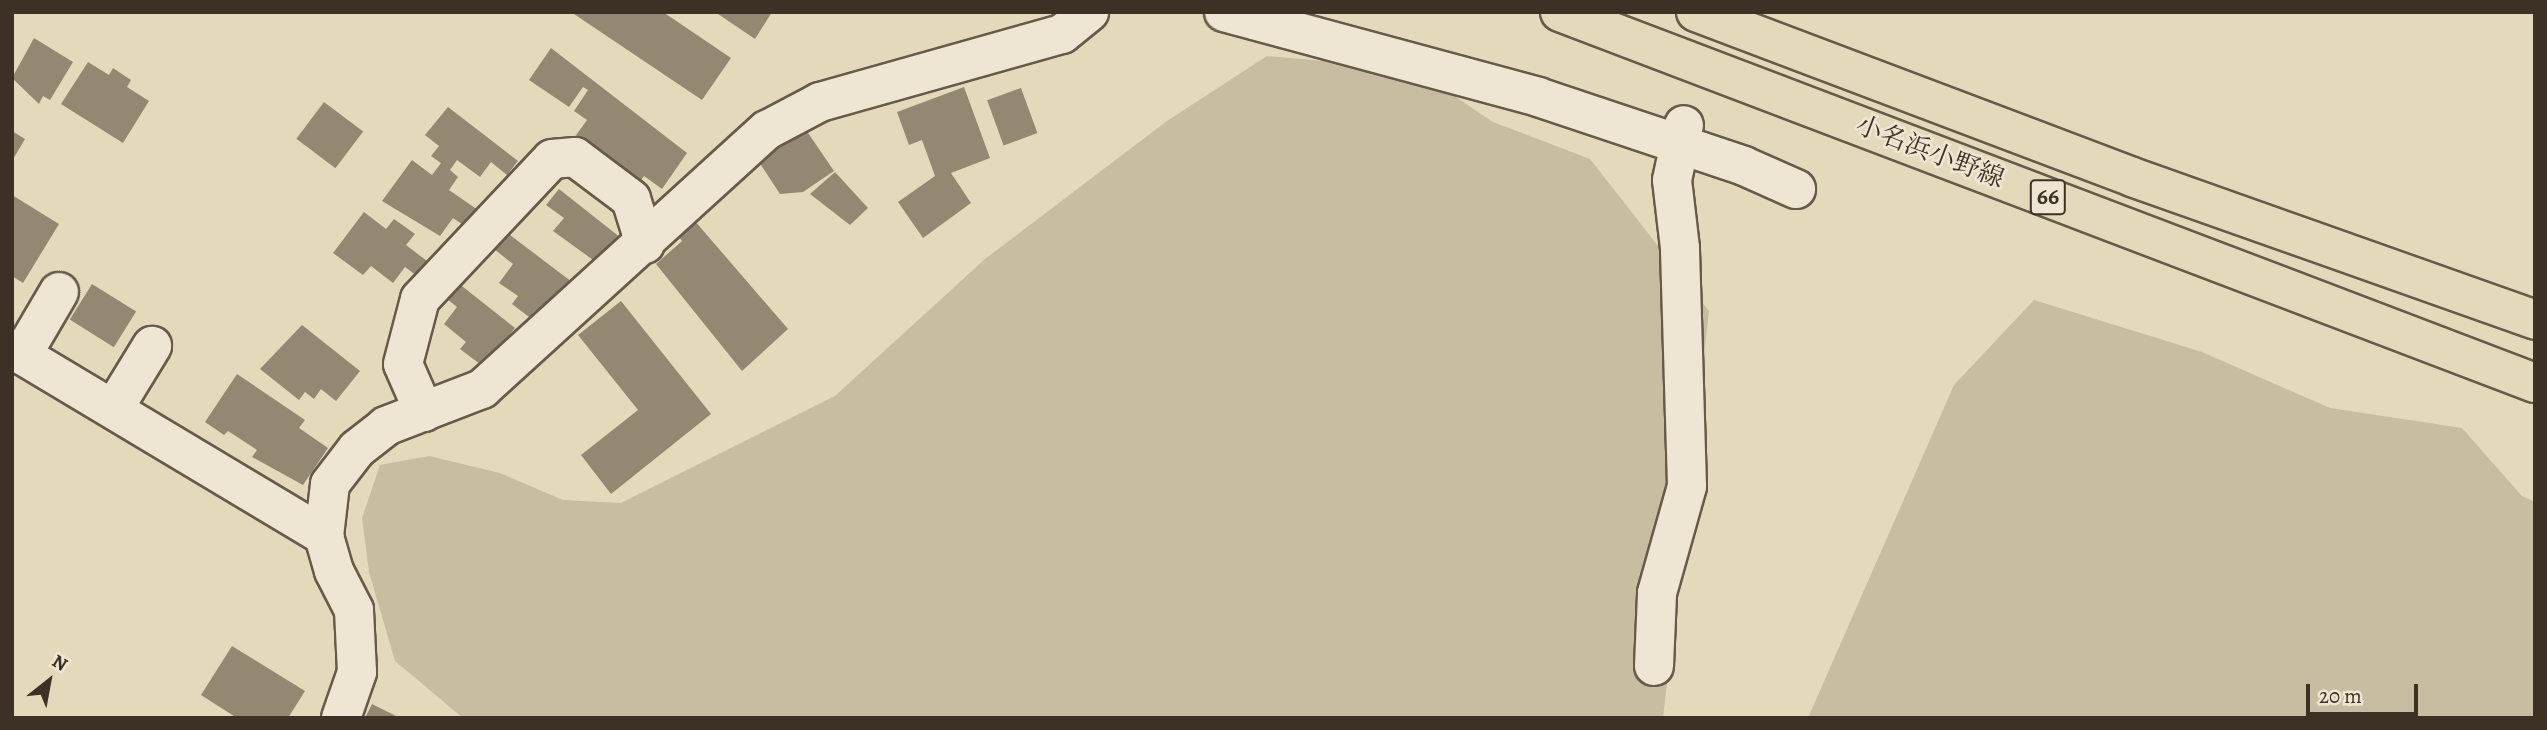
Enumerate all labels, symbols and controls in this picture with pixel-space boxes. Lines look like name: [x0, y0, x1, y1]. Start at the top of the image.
street label: 小名浜小野線: [1852, 109, 2008, 195]
road number: 66: [2029, 176, 2067, 218]
north arrow: [14, 646, 84, 716]
text: N: [47, 648, 72, 678]
scale bar: [2309, 670, 2421, 714]
text: 20 m: [2319, 682, 2362, 710]

